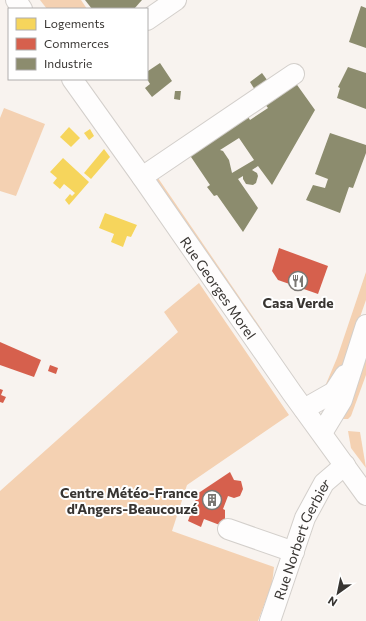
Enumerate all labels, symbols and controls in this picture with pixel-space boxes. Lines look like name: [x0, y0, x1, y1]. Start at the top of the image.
legend: [8, 8, 148, 80]
text: Logements: [44, 16, 105, 30]
text: Commerces: [44, 36, 109, 50]
text: Industrie: [44, 56, 92, 70]
street label: Rue Georges Morel: [177, 233, 260, 342]
restaurant icon: Casa Verde: [287, 270, 309, 292]
place label: Casa Verde: [263, 294, 334, 311]
street label: Rue Norbert Gerbier: [271, 477, 337, 603]
place label: Centre Météo-France d'Angers-Beaucouzé: [60, 484, 198, 517]
building icon: Centre Météo-France d'Angers-Beaucouzé: [201, 489, 223, 511]
north arrow: [318, 573, 358, 613]

